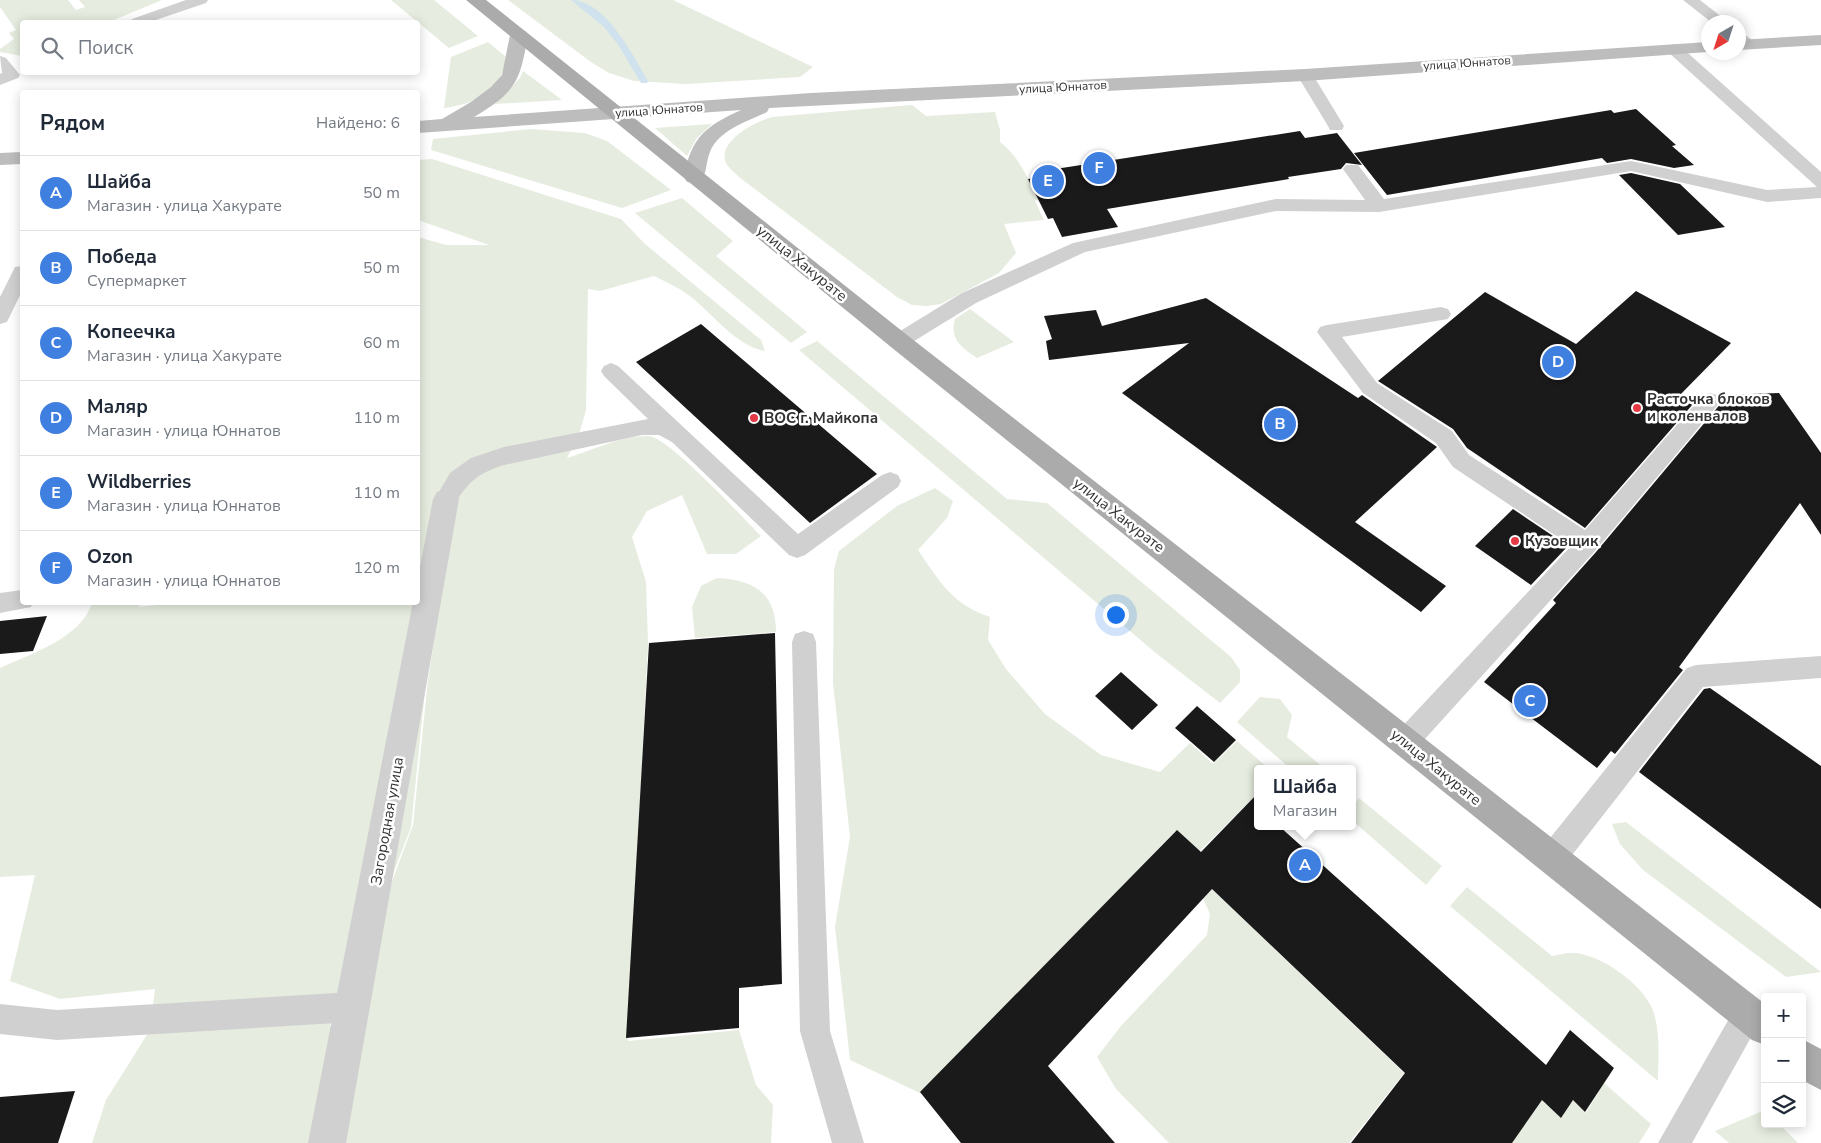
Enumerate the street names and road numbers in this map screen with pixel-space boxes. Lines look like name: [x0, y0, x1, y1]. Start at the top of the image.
street label: улица Юннатов: [1423, 52, 1512, 74]
street label: улица Юннатов: [1019, 77, 1108, 97]
street label: улица Юннатов: [615, 99, 704, 121]
street label: улица Хакурате: [753, 220, 851, 306]
street label: улица Хакурате: [1069, 473, 1169, 557]
street label: улица Хакурате: [1387, 724, 1485, 810]
street label: Загородная улица: [366, 755, 408, 887]

